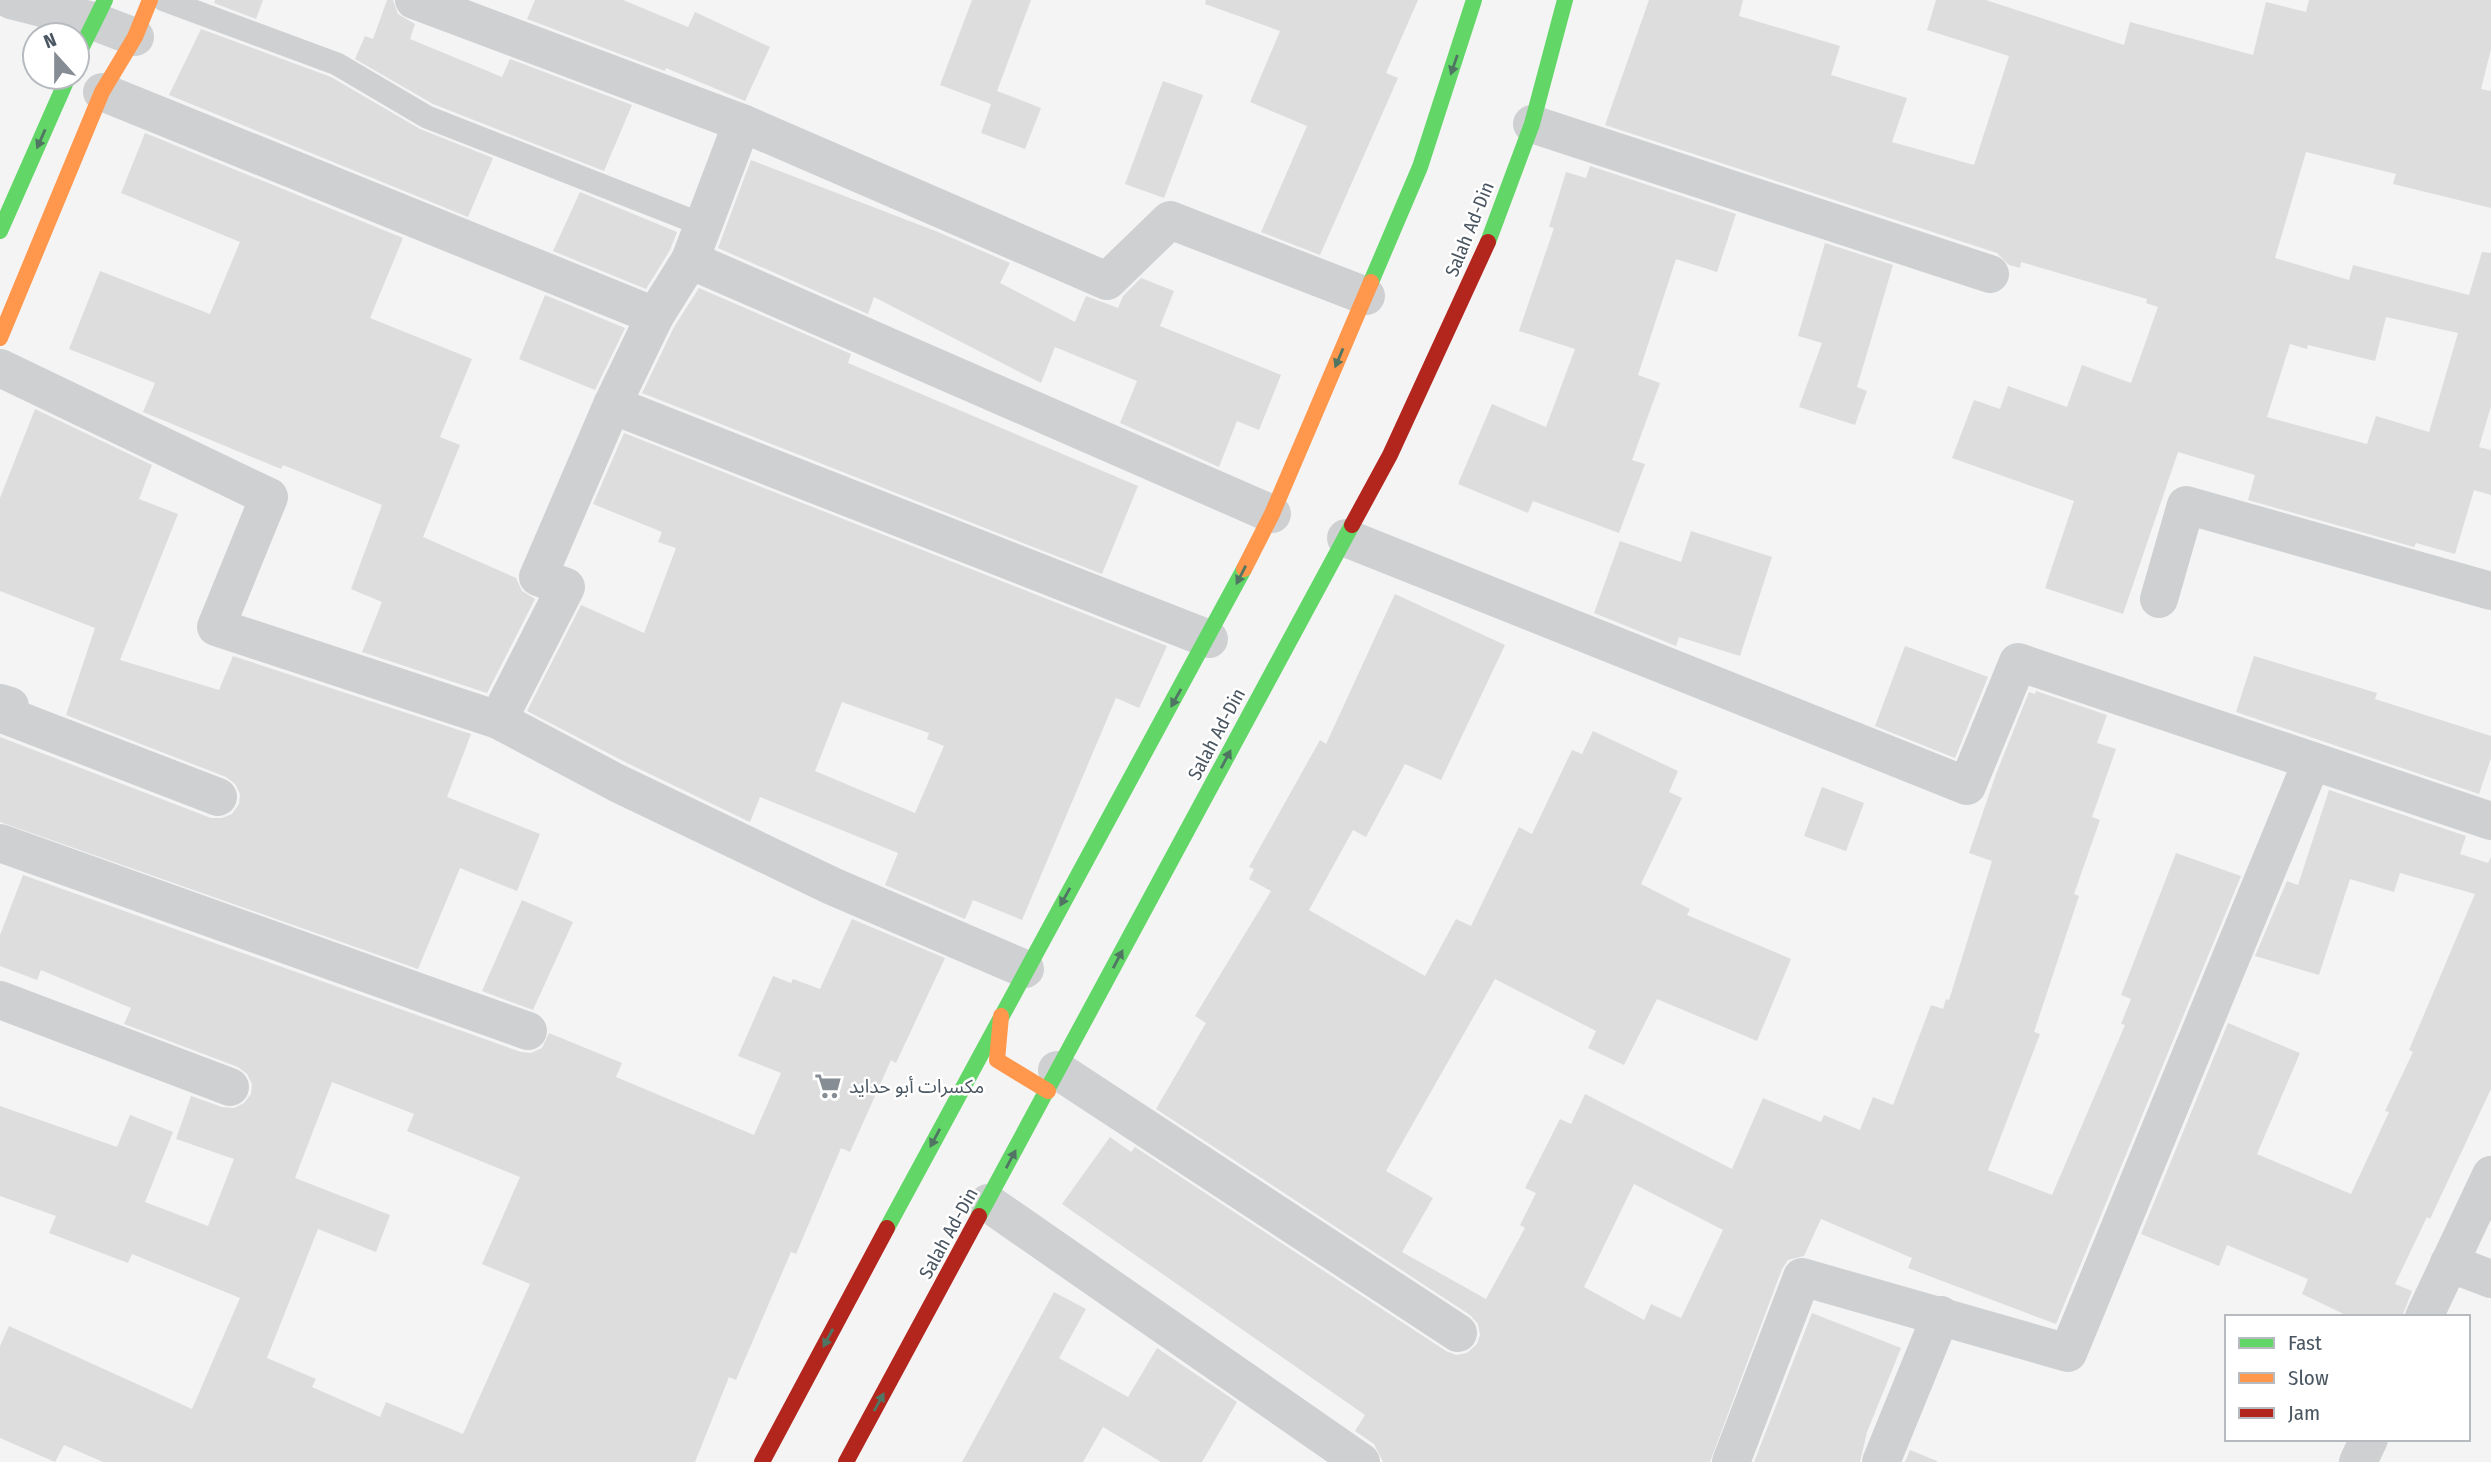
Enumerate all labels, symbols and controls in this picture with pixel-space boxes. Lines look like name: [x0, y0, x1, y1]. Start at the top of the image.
north arrow: [21, 21, 91, 91]
text: N: [41, 28, 60, 53]
one-way arrow: [1448, 55, 1459, 76]
one-way arrow: [35, 129, 46, 150]
street label: Salah Ad-Din: [1440, 178, 1499, 280]
one-way arrow: [1333, 348, 1345, 368]
one-way arrow: [1236, 565, 1247, 585]
street label: Salah Ad-Din: [1183, 685, 1250, 784]
one-way arrow: [1170, 689, 1182, 708]
one-way arrow: [1220, 748, 1232, 768]
one-way arrow: [1059, 887, 1071, 906]
one-way arrow: [1112, 949, 1124, 968]
supermarket icon: مكسرات أبو حدايد: [813, 1071, 843, 1101]
place label: مكسرات أبو حدايد: [849, 1075, 984, 1098]
one-way arrow: [929, 1128, 941, 1147]
one-way arrow: [1005, 1149, 1017, 1169]
street label: Salah Ad-Din: [914, 1184, 983, 1283]
legend: [2225, 1315, 2470, 1441]
one-way arrow: [822, 1328, 834, 1348]
text: Fast: [2288, 1330, 2322, 1356]
text: Slow: [2288, 1365, 2329, 1391]
one-way arrow: [873, 1392, 885, 1412]
text: Jam: [2288, 1400, 2320, 1426]

